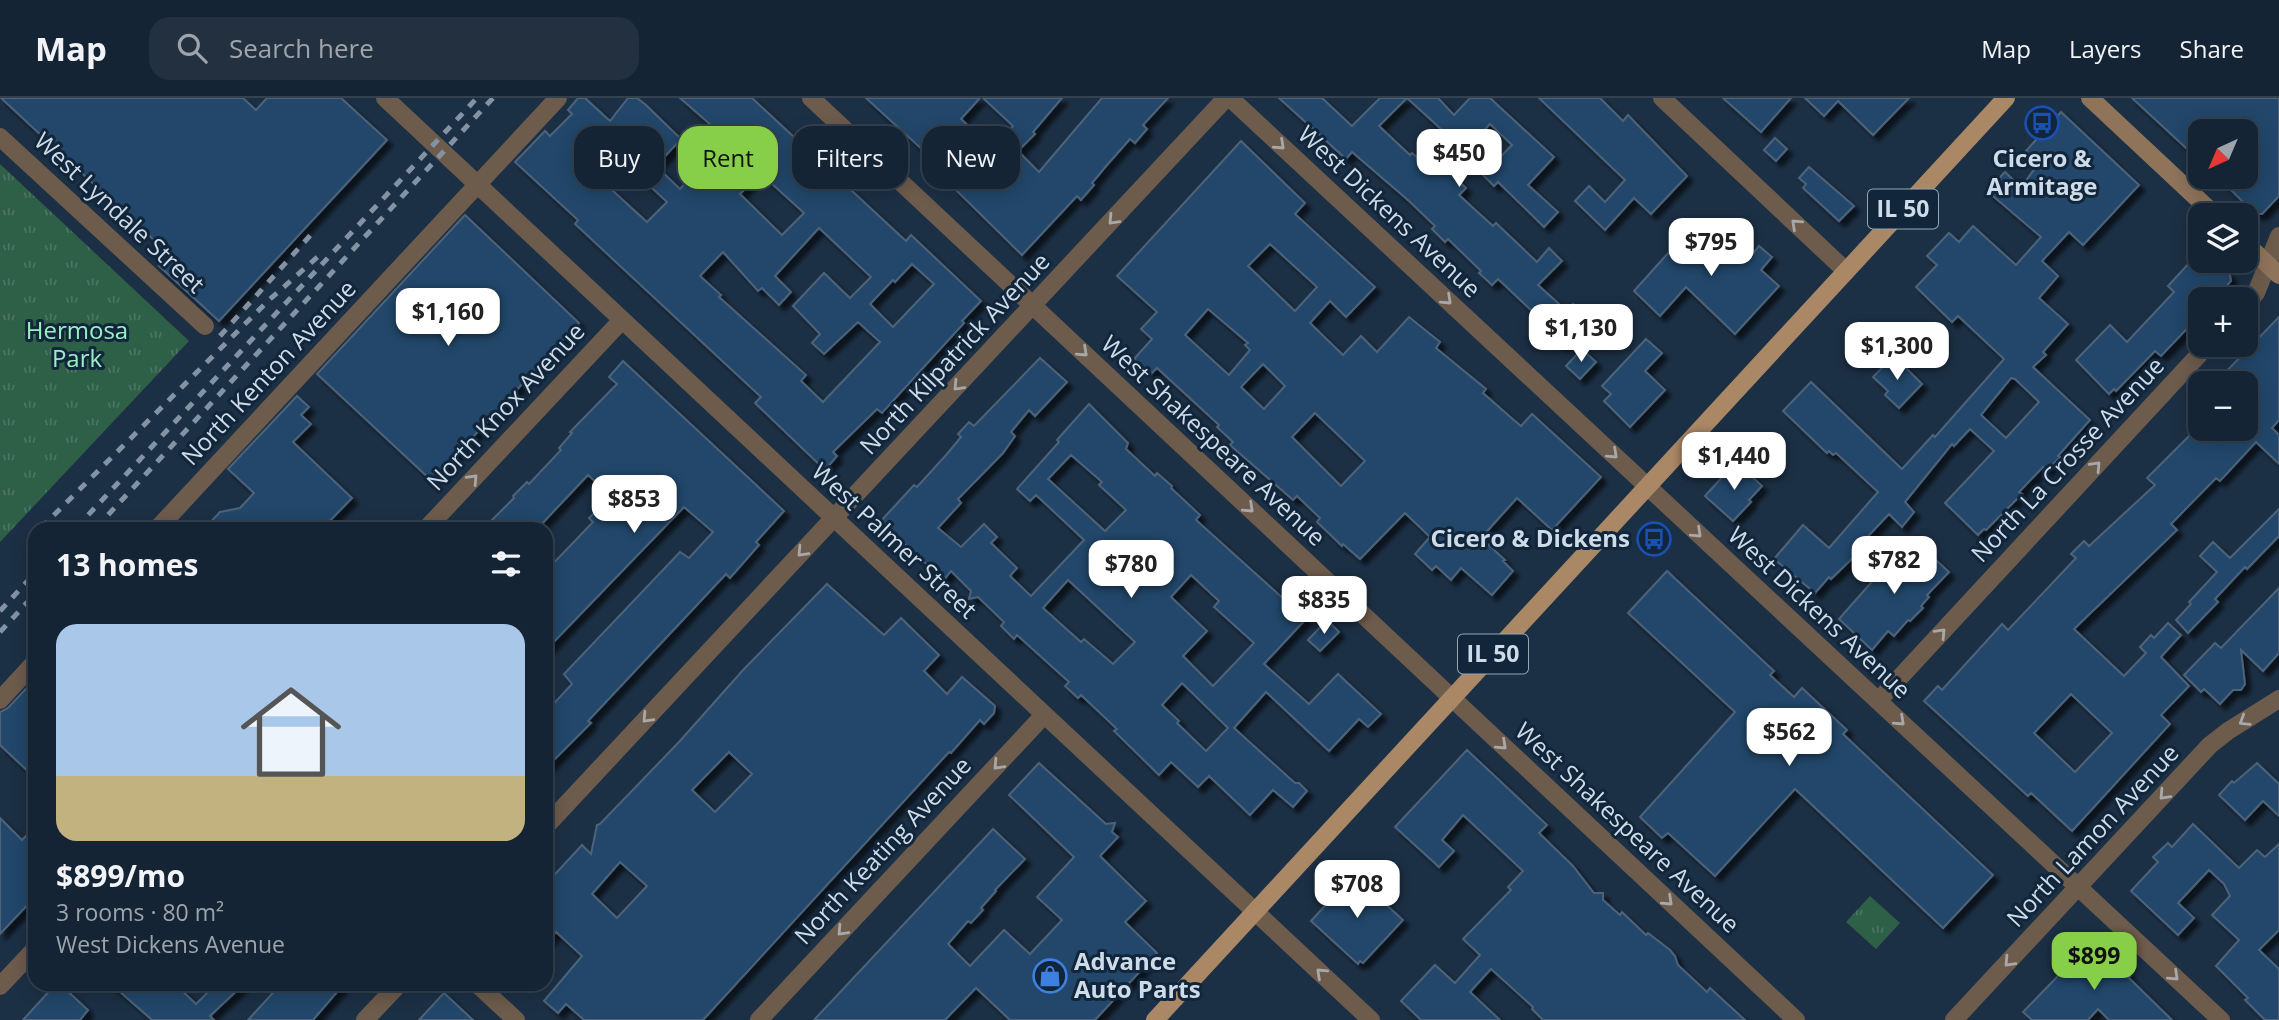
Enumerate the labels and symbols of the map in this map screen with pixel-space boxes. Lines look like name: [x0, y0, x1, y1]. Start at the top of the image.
bus stop icon: Cicero & Armitage: [2023, 104, 2061, 142]
street label: West Dickens Avenue: [1291, 117, 1489, 304]
north arrow: [2188, 119, 2258, 189]
street label: West Lyndale Street: [28, 124, 212, 300]
pin: $450: [1418, 130, 1500, 189]
one-way arrow: [1272, 136, 1285, 149]
place label: Cicero & Armitage: [1987, 141, 2098, 202]
road number: IL 50: [1868, 190, 1938, 228]
one-way arrow: [1109, 212, 1121, 225]
pin: $795: [1670, 218, 1752, 278]
one-way arrow: [1791, 220, 1804, 233]
street label: North Kilpatrick Avenue: [851, 245, 1056, 461]
street label: North Kenton Avenue: [173, 272, 363, 472]
pin: $1,160: [391, 288, 505, 348]
one-way arrow: [1439, 291, 1452, 304]
pin: $1,130: [1524, 304, 1638, 364]
park label: Hermosa Park: [26, 313, 128, 374]
street label: North Knox Avenue: [418, 315, 591, 497]
pin: $1,300: [1840, 322, 1954, 382]
street label: West Shakespeare Avenue: [1095, 327, 1333, 553]
one-way arrow: [1075, 344, 1088, 357]
street label: North La Crosse Avenue: [1963, 349, 2171, 569]
one-way arrow: [954, 378, 966, 391]
pin: $1,440: [1677, 432, 1791, 492]
one-way arrow: [1605, 446, 1618, 459]
street label: West Palmer Street: [805, 455, 985, 625]
one-way arrow: [2088, 461, 2100, 474]
one-way arrow: [465, 474, 478, 487]
pin: $853: [593, 476, 675, 535]
one-way arrow: [1240, 500, 1253, 513]
street label: West Dickens Avenue: [1721, 518, 1919, 705]
bus stop icon: Cicero & Dickens: [1635, 520, 1673, 558]
place label: Cicero & Dickens: [1430, 521, 1630, 554]
one-way arrow: [1689, 525, 1702, 537]
pin: $782: [1853, 536, 1935, 596]
pin: $780: [1090, 540, 1172, 600]
one-way arrow: [798, 544, 811, 557]
pin: $835: [1283, 576, 1365, 636]
one-way arrow: [1933, 628, 1946, 641]
road number: IL 50: [1458, 634, 1528, 674]
pin: $562: [1748, 708, 1830, 768]
one-way arrow: [643, 710, 655, 723]
one-way arrow: [1892, 713, 1905, 726]
one-way arrow: [2239, 713, 2252, 726]
street label: West Shakespeare Avenue: [1509, 714, 1747, 940]
street label: North Lamon Avenue: [1998, 736, 2185, 934]
one-way arrow: [1493, 737, 1506, 750]
street label: North Keating Avenue: [786, 749, 978, 951]
one-way arrow: [993, 756, 1006, 769]
one-way arrow: [2160, 787, 2172, 800]
pin: $708: [1316, 860, 1398, 920]
one-way arrow: [1660, 892, 1673, 905]
one-way arrow: [838, 923, 851, 936]
pin: $899: [2053, 932, 2135, 992]
place label: Advance Auto Parts: [1074, 944, 1201, 1005]
one-way arrow: [2004, 954, 2017, 967]
shop icon: Advance Auto Parts: [1031, 957, 1069, 995]
one-way arrow: [2166, 968, 2179, 981]
one-way arrow: [1316, 969, 1329, 982]

